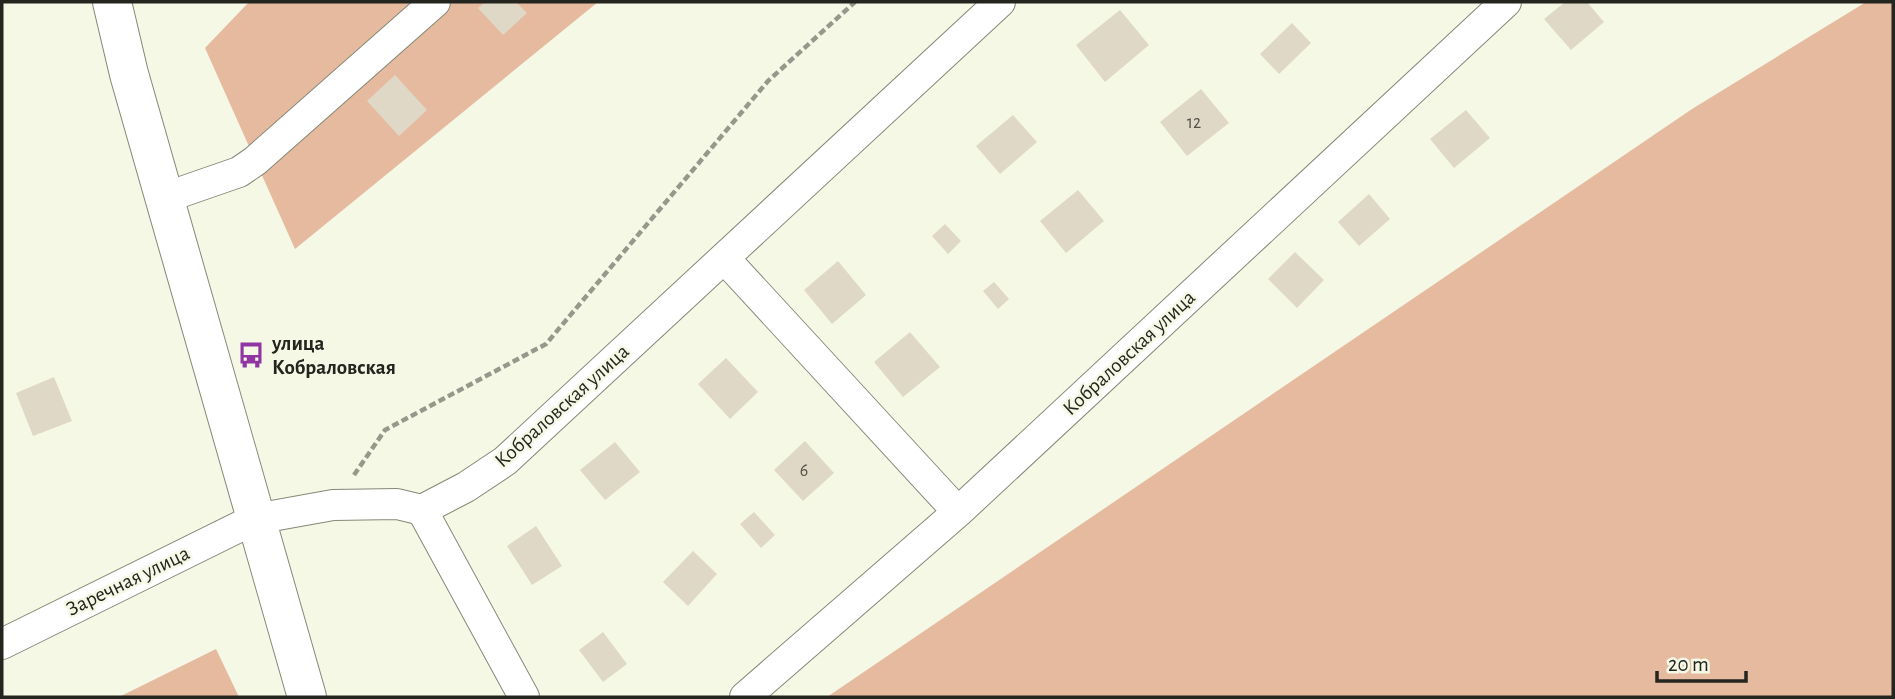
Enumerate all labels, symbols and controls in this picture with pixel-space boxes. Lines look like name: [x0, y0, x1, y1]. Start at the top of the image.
house number: 12: [1187, 114, 1201, 132]
street label: Кобраловская улица: [1059, 286, 1199, 419]
place label: улица Кобраловская: [271, 333, 396, 378]
bus stop icon: улица Кобраловская: [236, 340, 266, 370]
street label: Кобраловская улица: [491, 340, 633, 471]
house number: 6: [800, 462, 808, 480]
street label: Заречная улица: [63, 542, 193, 620]
scale bar: [1657, 640, 1746, 684]
text: 20 m: [1668, 654, 1709, 675]

